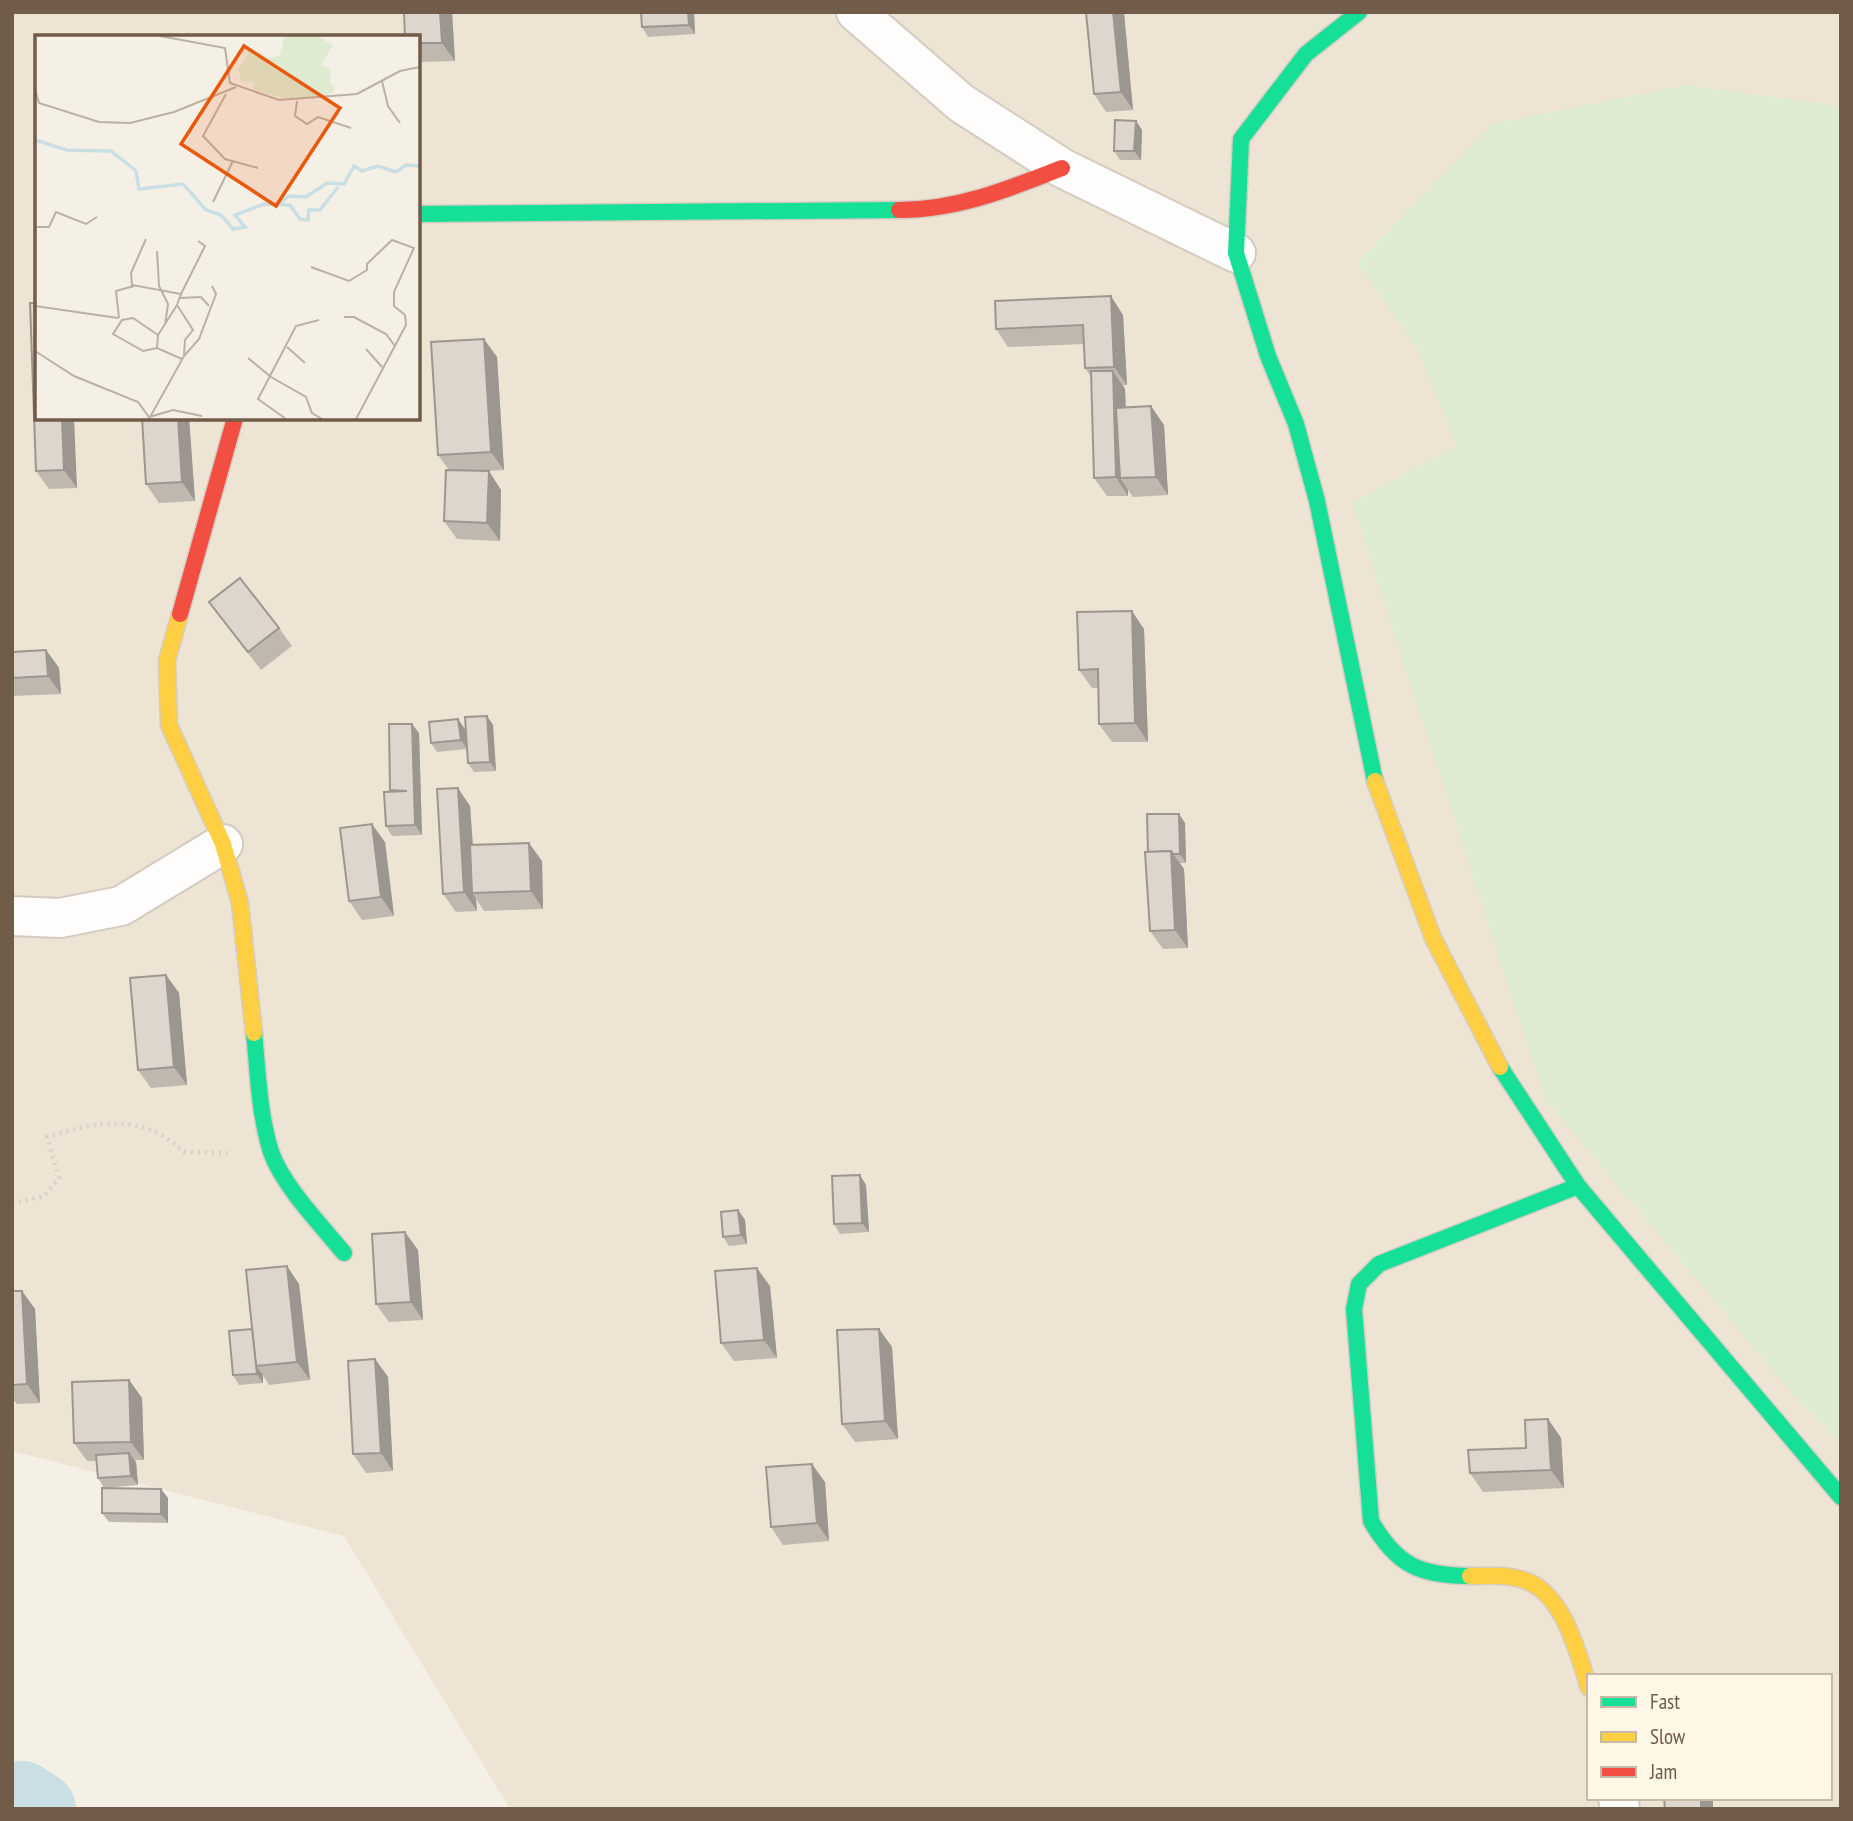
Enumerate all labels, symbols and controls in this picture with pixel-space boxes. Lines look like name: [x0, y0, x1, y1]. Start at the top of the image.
inset map: [35, 35, 420, 420]
legend: [1587, 1674, 1832, 1800]
text: Fast: [1650, 1688, 1680, 1715]
text: Slow: [1650, 1723, 1686, 1750]
text: Jam: [1649, 1758, 1677, 1785]

